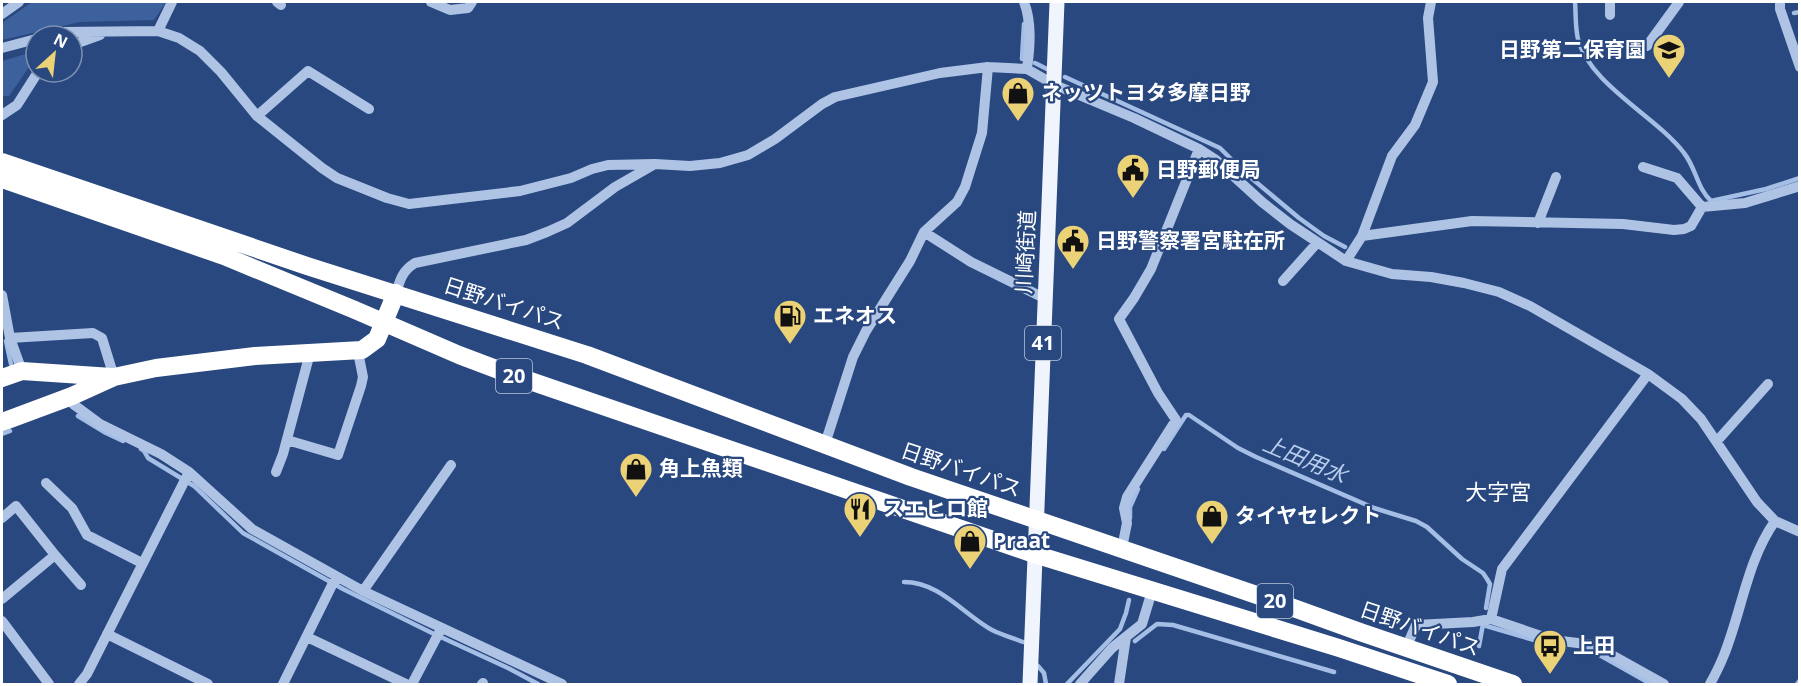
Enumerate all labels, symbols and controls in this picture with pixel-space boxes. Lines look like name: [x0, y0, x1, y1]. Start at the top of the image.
north arrow: [24, 24, 84, 84]
text: N: [50, 28, 72, 53]
school or university icon: 日野第二保育園: [1651, 32, 1687, 79]
place label: 日野第二保育園: [1499, 35, 1646, 63]
shop icon: ネッツトヨタ多摩日野: [1000, 75, 1036, 122]
place label: ネッツトヨタ多摩日野: [1041, 78, 1251, 106]
public building icon: 日野郵便局: [1115, 152, 1151, 199]
place label: 日野郵便局: [1156, 155, 1261, 183]
street label: 川崎街道: [1009, 209, 1041, 295]
public building icon: 日野警察署宮駐在所: [1055, 223, 1091, 270]
place label: 日野警察署宮駐在所: [1096, 226, 1285, 254]
street label: 日野バイパス: [440, 270, 568, 336]
fuel station icon: エネオス: [772, 298, 808, 345]
place label: エネオス: [813, 301, 897, 329]
road number: 41: [1025, 326, 1061, 360]
road number: 20: [496, 359, 532, 393]
water label: 上田用水: [1259, 427, 1354, 490]
street label: 日野バイパス: [897, 435, 1025, 503]
shop icon: 角上魚類: [618, 451, 654, 498]
place label: 角上魚類: [659, 454, 743, 482]
district label: 大字宮: [1465, 476, 1531, 506]
restaurant icon: スエヒロ館: [842, 491, 878, 538]
place label: スエヒロ館: [883, 494, 988, 522]
shop icon: タイヤセレクト: [1194, 498, 1230, 545]
place label: タイヤセレクト: [1235, 501, 1381, 529]
shop icon: Praat: [952, 523, 988, 570]
place label: Praat: [993, 526, 1050, 554]
road number: 20: [1257, 584, 1293, 618]
street label: 日野バイパス: [1356, 594, 1484, 662]
bus stop icon: 上田: [1532, 628, 1568, 675]
place label: 上田: [1573, 631, 1615, 659]

